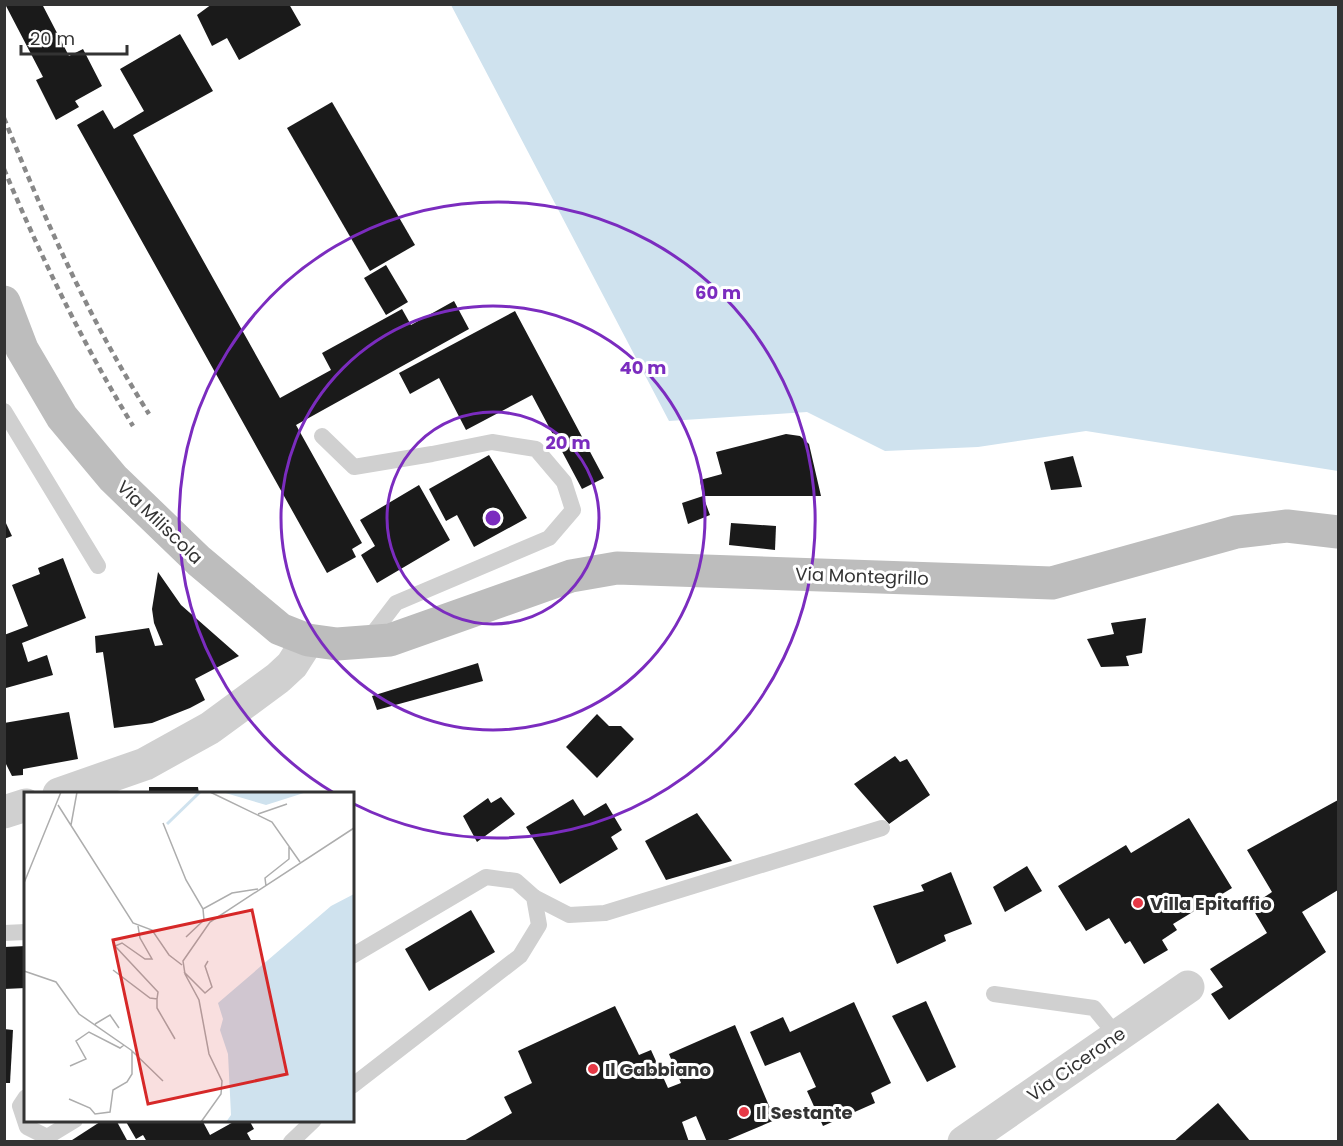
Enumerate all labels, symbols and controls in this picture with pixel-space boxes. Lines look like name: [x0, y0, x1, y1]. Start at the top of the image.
scale bar: [21, 18, 128, 56]
text: 20 m: [30, 26, 75, 51]
text: 60 m: [695, 280, 741, 305]
text: 40 m: [620, 355, 666, 380]
text: 20 m: [546, 430, 590, 455]
street label: Via Miliscola: [111, 475, 209, 569]
centre of rings: [483, 508, 503, 528]
street label: Via Montegrillo: [795, 561, 929, 591]
inset map: [24, 792, 354, 1122]
place label: Villa Epitaffio: [1150, 891, 1272, 916]
marker: Villa Epitaffio: [1131, 896, 1145, 910]
street label: Via Cicerone: [1022, 1021, 1130, 1107]
place label: Il Gabbiano: [605, 1057, 711, 1082]
marker: Il Gabbiano: [586, 1062, 600, 1076]
place label: Il Sestante: [756, 1100, 853, 1125]
marker: Il Sestante: [737, 1105, 751, 1119]

